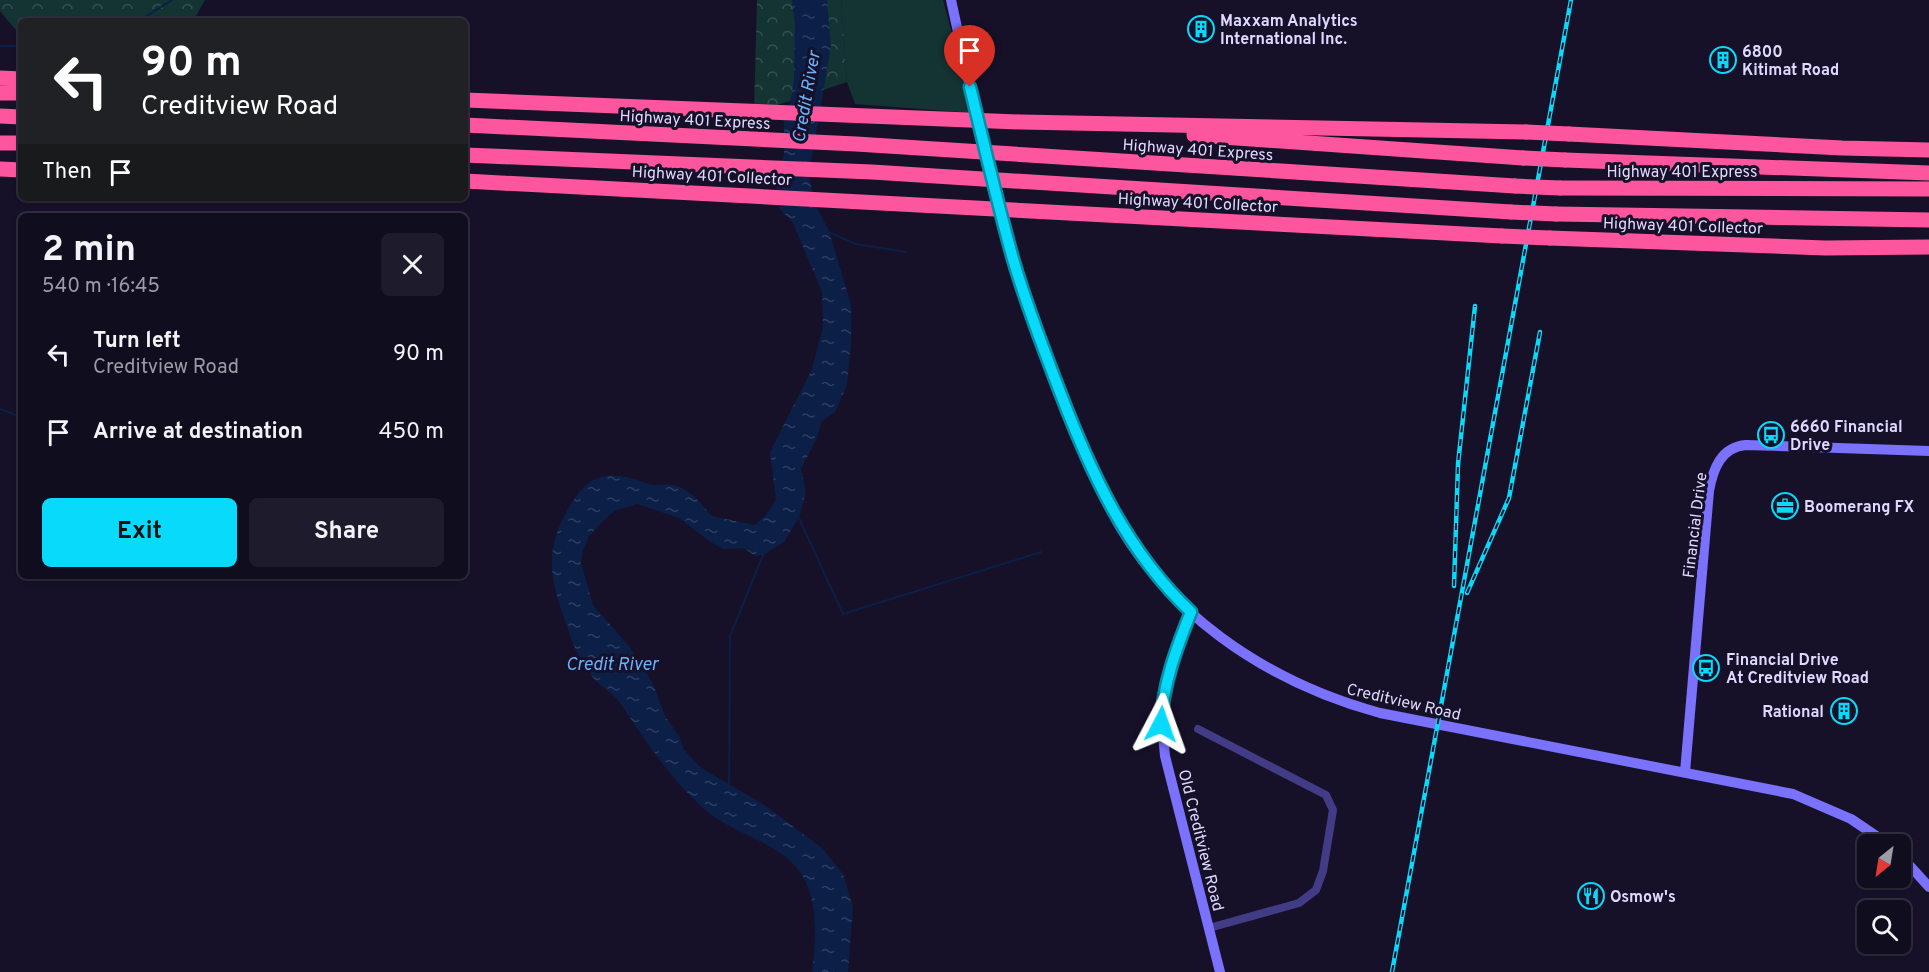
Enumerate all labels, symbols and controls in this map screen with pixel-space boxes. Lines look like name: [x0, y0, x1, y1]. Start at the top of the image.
place label: Maxxam Analytics International Inc.: [1220, 12, 1358, 50]
building icon: Maxxam Analytics International Inc.: [1186, 14, 1216, 44]
pin: [944, 25, 995, 87]
icon: arrive: [953, 34, 986, 67]
text: 90 m: [141, 38, 242, 91]
icon: left: [42, 42, 120, 120]
place label: 6800 Kitimat Road: [1742, 43, 1839, 81]
building icon: 6800 Kitimat Road: [1708, 45, 1738, 75]
water label: Credit River: [788, 48, 827, 145]
text: Creditview Road: [141, 90, 338, 124]
street label: Highway 401 Express: [619, 107, 771, 135]
street label: Highway 401 Express: [1122, 136, 1274, 166]
icon: arrive: [104, 156, 137, 189]
text: Then: [42, 159, 92, 186]
street label: Highway 401 Collector: [631, 163, 793, 191]
street label: Highway 401 Express: [1606, 163, 1758, 183]
street label: Highway 401 Collector: [1117, 190, 1279, 218]
street label: Highway 401 Collector: [1602, 214, 1763, 240]
text: 2 min: [42, 228, 136, 274]
button: close: [381, 233, 444, 296]
text: 540 m · 16:45: [42, 274, 160, 300]
text: Turn left: [93, 328, 181, 355]
icon: left: [42, 338, 75, 371]
text: 90 m: [393, 341, 444, 368]
text: Creditview Road: [93, 355, 239, 381]
icon: arrive: [42, 416, 75, 449]
place label: 6660 Financial Drive: [1790, 418, 1903, 456]
text: Arrive at destination: [93, 419, 303, 446]
text: 450 m: [379, 419, 444, 446]
bus stop icon: 6660 Financial Drive: [1756, 420, 1786, 450]
street label: Financial Drive: [1680, 471, 1712, 579]
office icon: Boomerang FX: [1770, 491, 1800, 521]
button: Exit: [42, 498, 237, 567]
button: Share: [249, 498, 444, 567]
place label: Boomerang FX: [1804, 498, 1915, 518]
place label: Financial Drive At Creditview Road: [1726, 651, 1869, 689]
bus stop icon: Financial Drive At Creditview Road: [1691, 653, 1721, 683]
water label: Credit River: [566, 654, 660, 677]
street label: Creditview Road: [1344, 680, 1463, 726]
position arrow: [1129, 692, 1193, 756]
building icon: Rational: [1829, 696, 1859, 726]
place label: Rational: [1762, 703, 1824, 723]
street label: Old Creditview Road: [1173, 767, 1227, 913]
north arrow: [1857, 834, 1911, 888]
map controls: [1857, 834, 1911, 954]
restaurant icon: Osmow's: [1576, 881, 1606, 911]
place label: Osmow's: [1610, 888, 1676, 908]
button: search: [1857, 900, 1911, 954]

